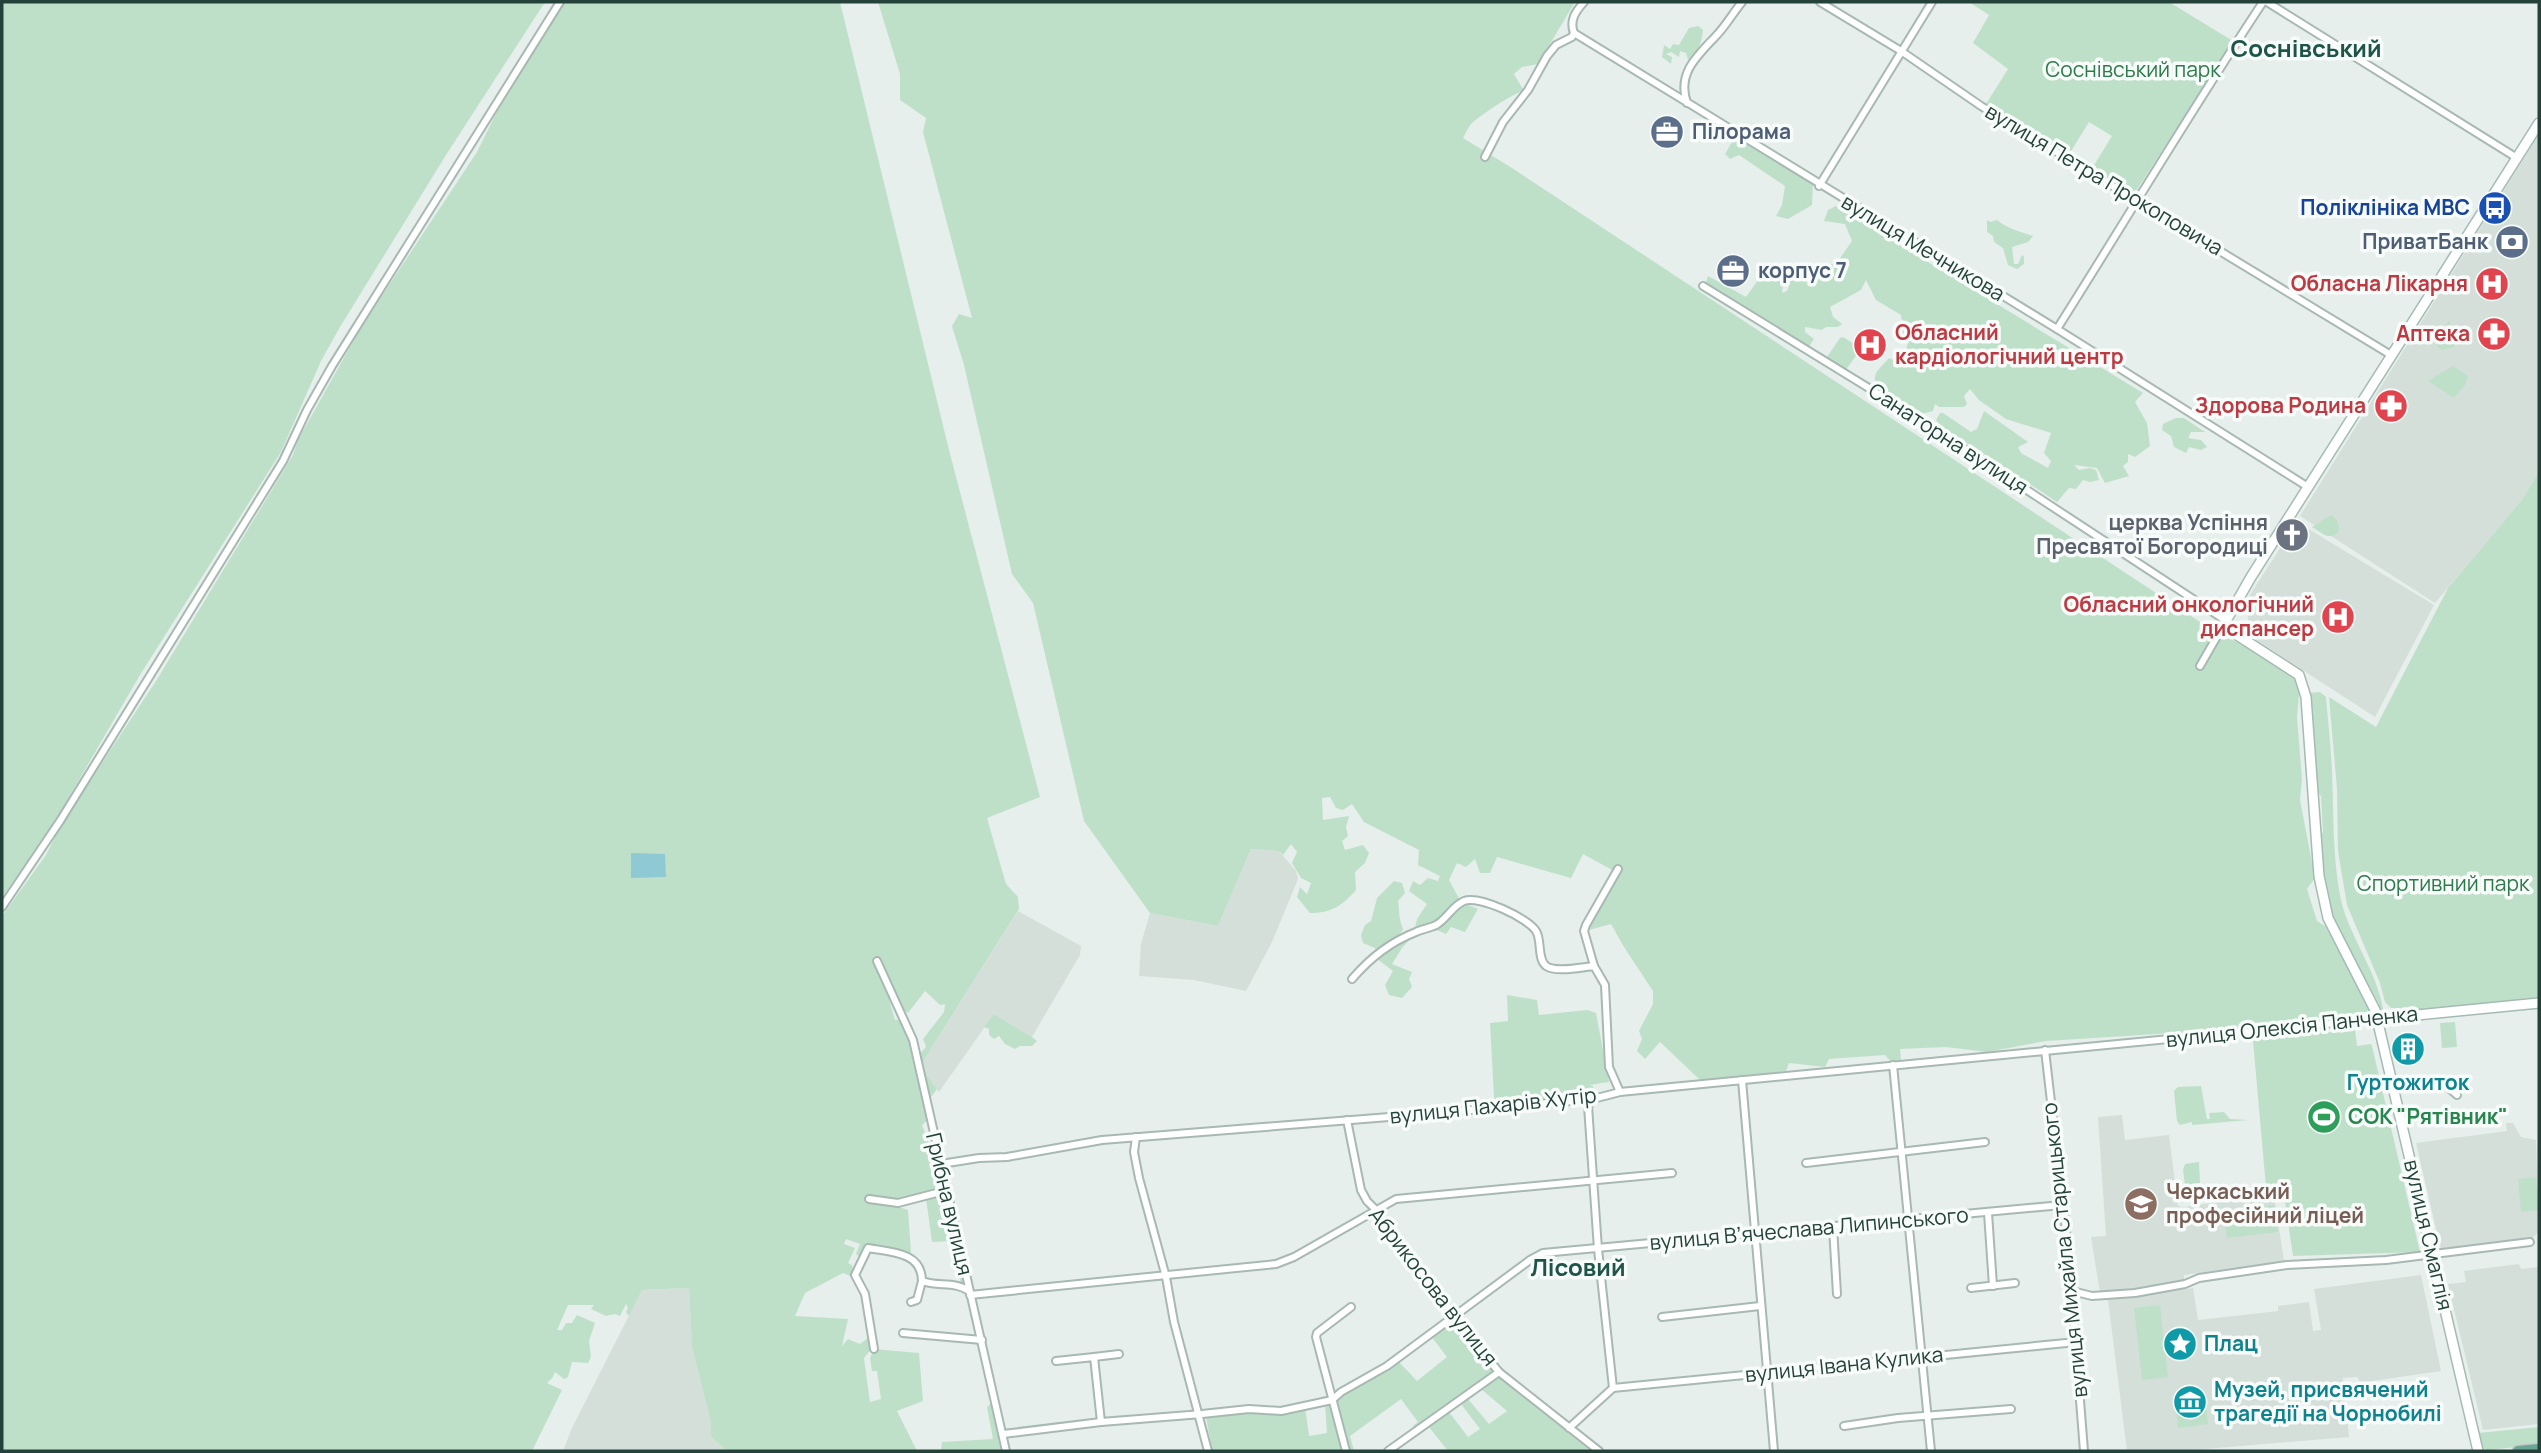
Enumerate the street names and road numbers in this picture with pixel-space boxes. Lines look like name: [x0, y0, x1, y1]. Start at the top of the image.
street label: вулиця Петра Прокоповича: [1980, 97, 2229, 261]
street label: вулиця Мечникова: [1837, 187, 2010, 307]
street label: Санаторна вулиця: [1863, 376, 2034, 500]
street label: вулиця Олексія Панченка: [2164, 999, 2419, 1053]
street label: вулиця Пахарів Хутір: [1388, 1080, 1598, 1130]
street label: вулиця Михайла Старицького: [2035, 1101, 2093, 1399]
street label: Грибна вулиця: [920, 1130, 980, 1278]
street label: вулиця Смаглія: [2398, 1157, 2460, 1313]
street label: вулиця Вʼячеслава Липинського: [1648, 1200, 1970, 1256]
street label: Абрикосова вулиця: [1363, 1201, 1505, 1371]
street label: вулиця Івана Кулика: [1743, 1340, 1944, 1388]

